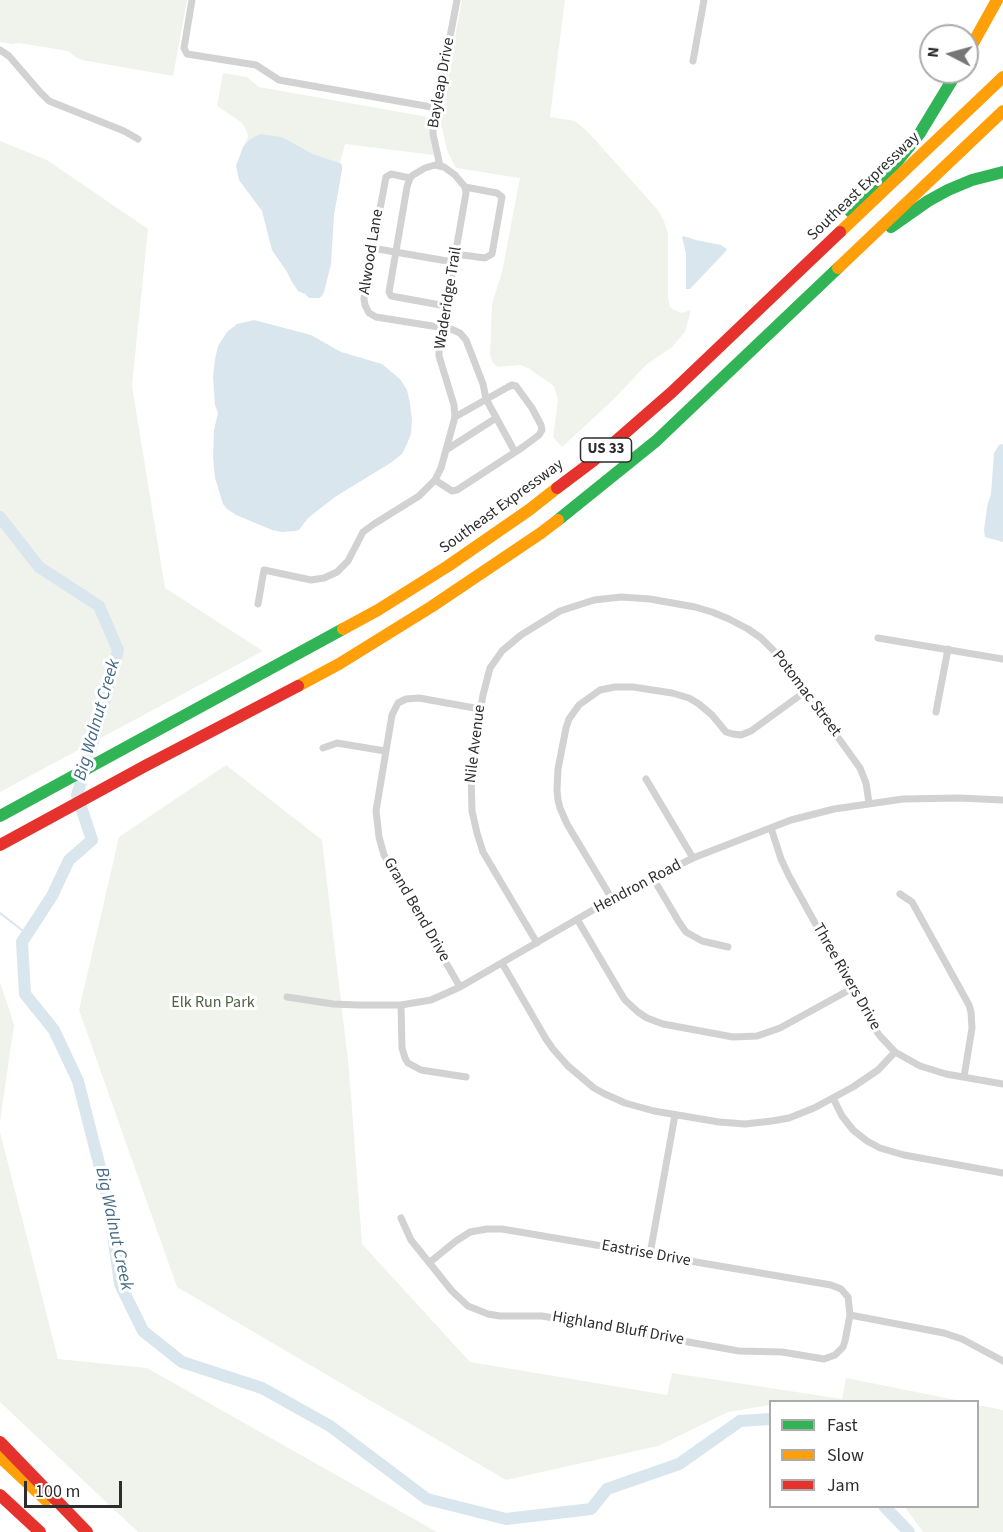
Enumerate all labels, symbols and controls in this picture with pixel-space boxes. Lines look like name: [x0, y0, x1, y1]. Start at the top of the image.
north arrow: [919, 24, 979, 84]
street label: Bayleap Drive: [425, 36, 459, 130]
text: N: [922, 46, 945, 59]
street label: Southeast Expressway: [804, 129, 924, 245]
street label: Alwood Lane: [356, 208, 388, 296]
street label: Waderidge Trail: [431, 245, 467, 351]
road number: US 33: [580, 438, 632, 462]
street label: Southeast Expressway: [436, 456, 568, 558]
street label: Potomac Street: [767, 647, 845, 741]
water label: Big Walnut Creek: [70, 657, 126, 783]
street label: Nile Avenue: [462, 704, 490, 784]
street label: Grand Bend Drive: [378, 855, 454, 965]
street label: Hendron Road: [591, 856, 685, 918]
street label: Three Rivers Drive: [808, 920, 884, 1034]
park label: Elk Run Park: [171, 993, 255, 1013]
water label: Big Walnut Creek: [89, 1166, 137, 1292]
street label: Eastrise Drive: [600, 1237, 692, 1271]
street label: Highland Bluff Drive: [551, 1308, 685, 1350]
legend: [769, 1400, 979, 1508]
text: Fast: [827, 1413, 858, 1438]
text: Slow: [827, 1443, 864, 1468]
scale bar: [27, 1469, 124, 1507]
text: Jam: [827, 1473, 860, 1498]
text: 100 m: [35, 1479, 80, 1504]

